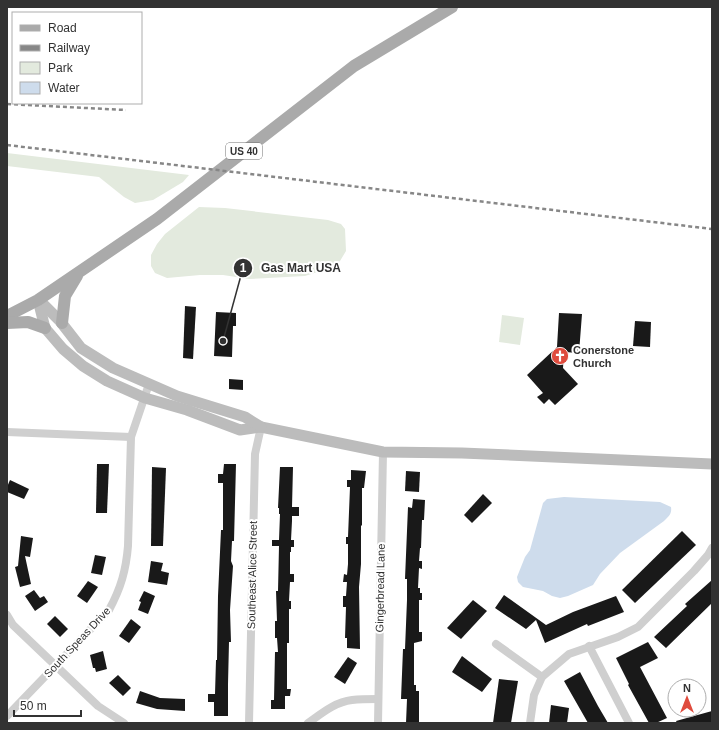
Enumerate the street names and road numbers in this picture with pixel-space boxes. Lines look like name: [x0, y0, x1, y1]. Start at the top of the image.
road number: US 40: [226, 143, 262, 159]
street label: Southeast Alice Street: [245, 521, 259, 629]
street label: Gingerbread Lane: [373, 544, 387, 632]
street label: South Speas Drive: [41, 604, 113, 680]

